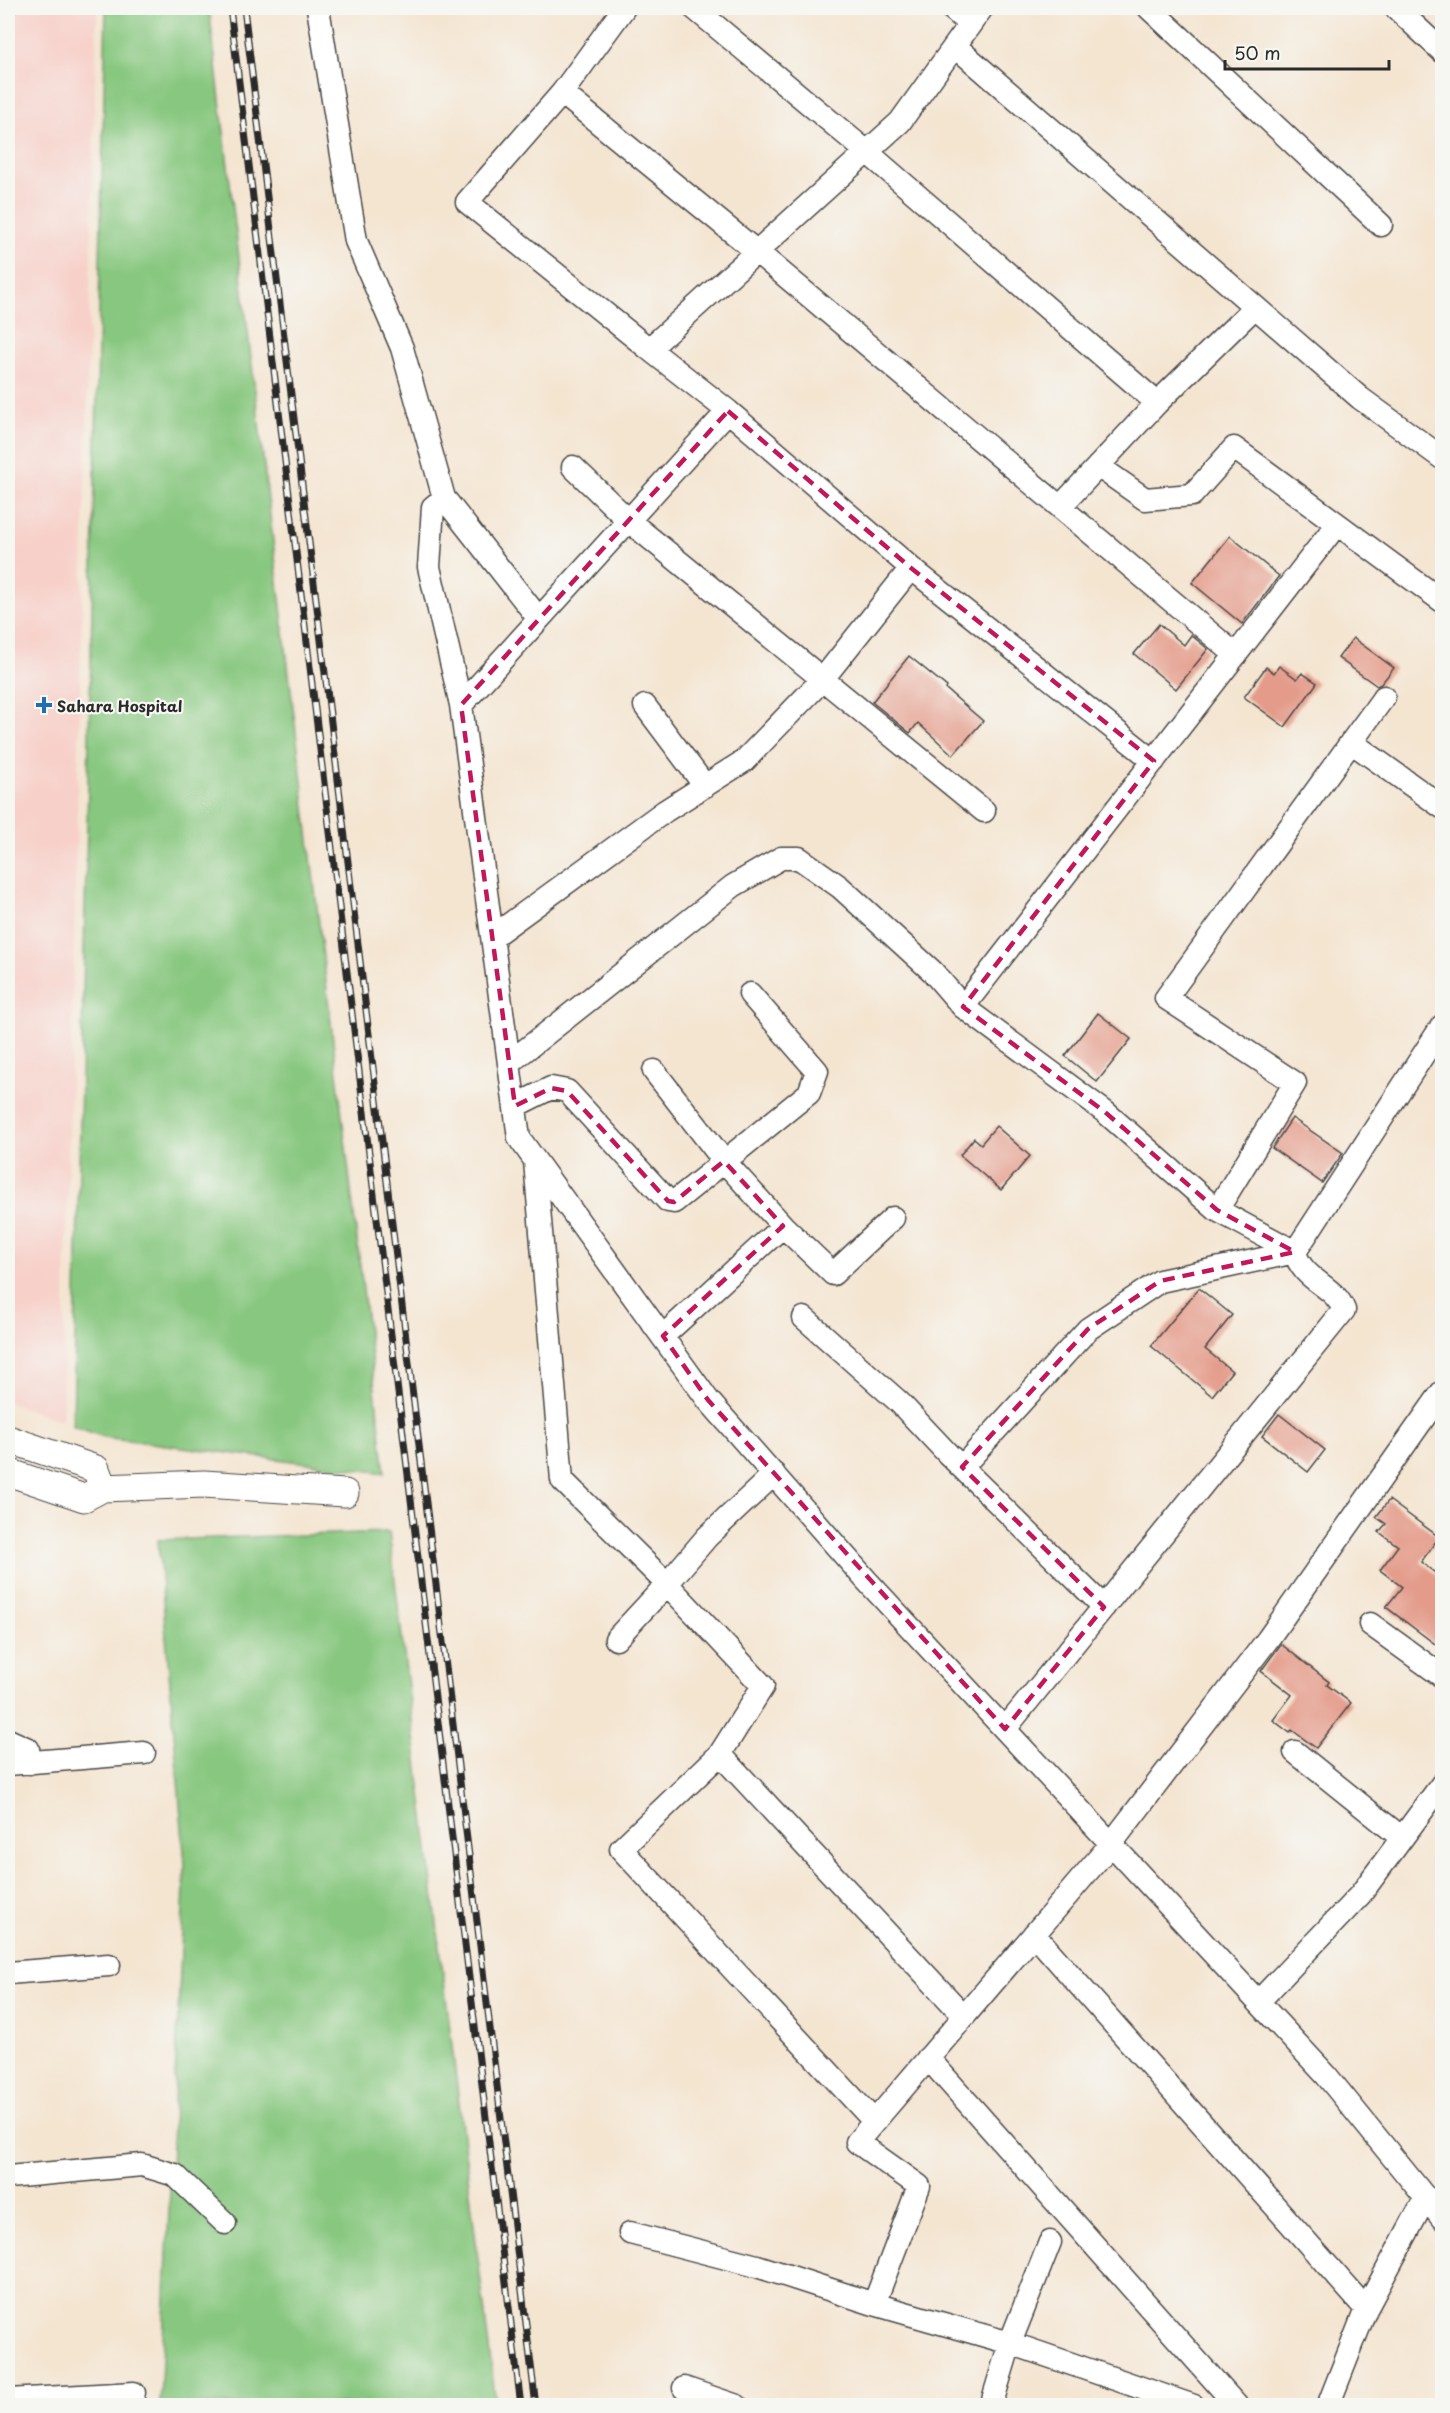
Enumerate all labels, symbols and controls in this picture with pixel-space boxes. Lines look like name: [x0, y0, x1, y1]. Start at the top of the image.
scale bar: [1225, 33, 1388, 71]
text: 50 m: [1234, 39, 1281, 66]
place label: Sahara Hospital: [57, 694, 182, 717]
marker: Sahara Hospital: [35, 696, 53, 714]

